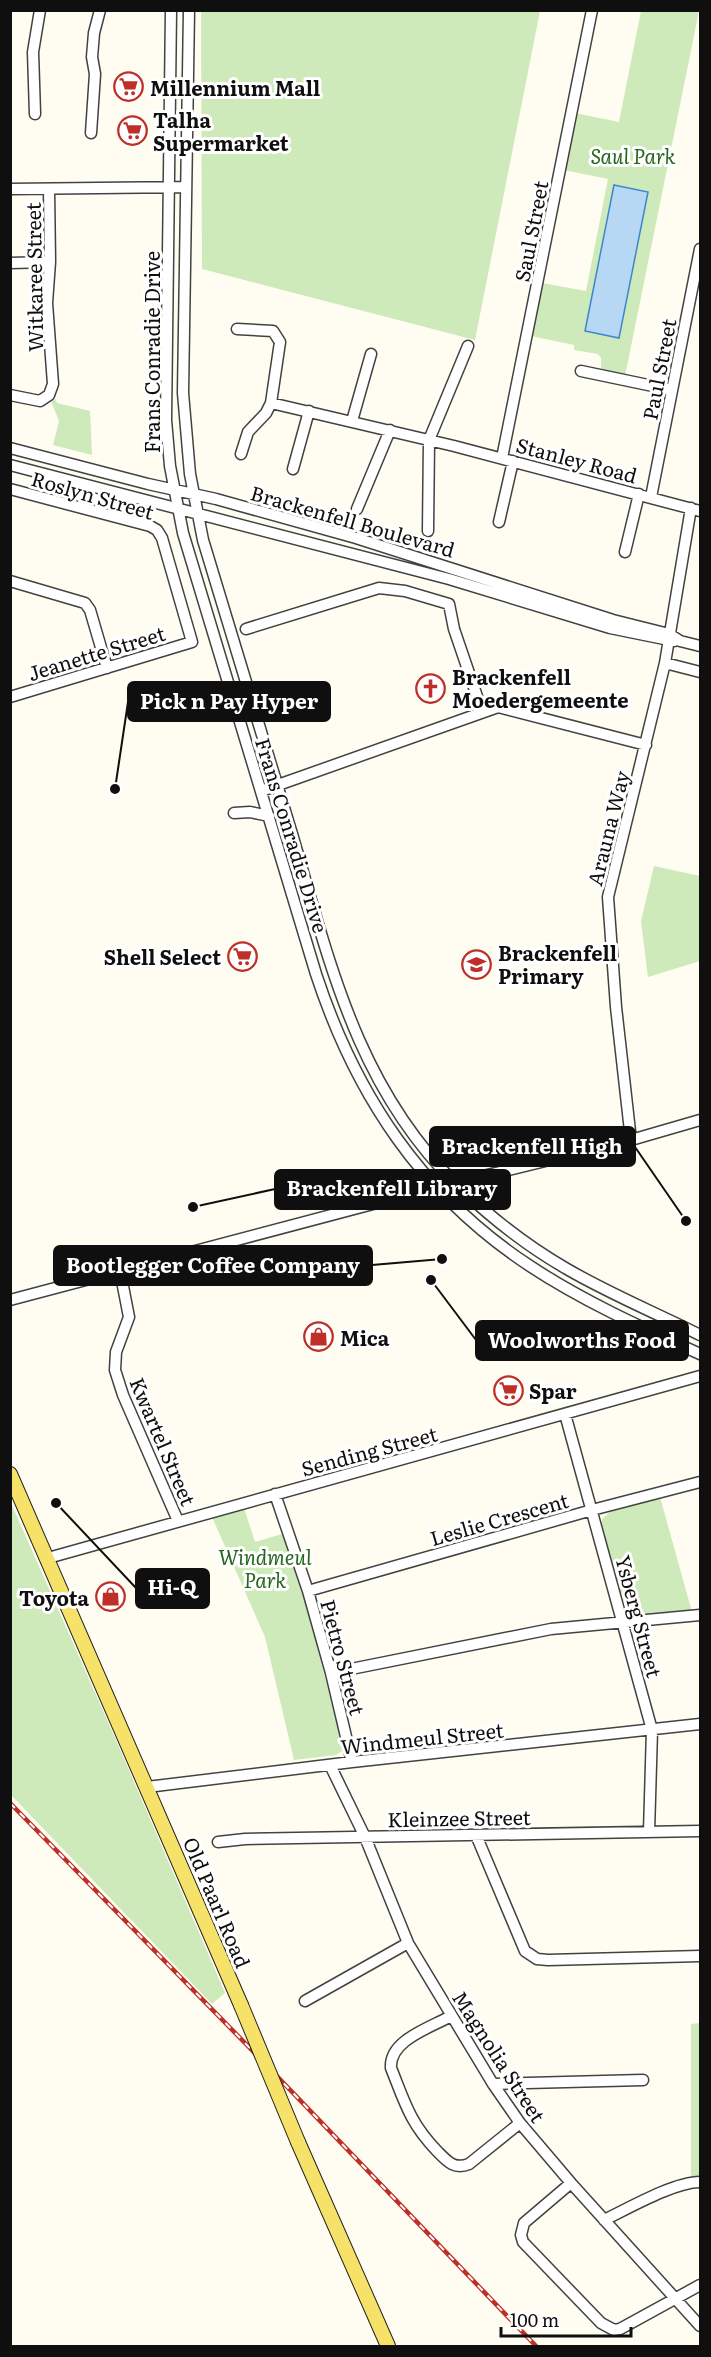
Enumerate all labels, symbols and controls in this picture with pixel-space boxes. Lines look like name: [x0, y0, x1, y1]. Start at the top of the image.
supermarket icon: Millennium Mall: [113, 71, 145, 103]
place label: Millennium Mall: [150, 72, 320, 102]
place label: Talha Supermarket: [153, 104, 289, 157]
supermarket icon: Talha Supermarket: [116, 115, 148, 147]
park label: Saul Park: [591, 140, 675, 170]
street label: Saul Street: [505, 178, 555, 284]
street label: Witkaree Street: [17, 202, 49, 352]
street label: Frans Conradie Drive: [136, 251, 166, 453]
street label: Paul Street: [633, 316, 683, 422]
street label: Stanley Road: [513, 428, 641, 490]
street label: Roslyn Street: [28, 462, 158, 526]
street label: Brackenfell Boulevard: [247, 476, 459, 564]
street label: Jeanette Street: [24, 617, 168, 687]
place label: Brackenfell Moedergemeente: [452, 661, 629, 714]
church icon: Brackenfell Moedergemeente: [415, 672, 447, 704]
callout: Pick n Pay Hyper: [128, 682, 330, 721]
text: Pick n Pay Hyper: [140, 684, 319, 715]
street label: Frans Conradie Drive: [249, 734, 337, 936]
street label: Arauna Way: [578, 767, 636, 889]
place label: Brackenfell Primary: [498, 937, 617, 990]
supermarket icon: Shell Select: [226, 940, 258, 972]
place label: Shell Select: [104, 941, 221, 971]
school or university icon: Brackenfell Primary: [461, 948, 493, 980]
callout: Brackenfell High: [430, 1127, 635, 1166]
text: Brackenfell High: [441, 1129, 623, 1160]
callout: Brackenfell Library: [275, 1170, 510, 1209]
text: Brackenfell Library: [287, 1171, 498, 1202]
callout: Bootlegger Coffee Company: [54, 1246, 372, 1285]
text: Bootlegger Coffee Company: [66, 1248, 360, 1279]
shop icon: Mica: [303, 1321, 335, 1353]
callout: Woolworths Food: [476, 1321, 688, 1360]
place label: Mica: [340, 1322, 390, 1352]
text: Woolworths Food: [488, 1323, 676, 1354]
street label: Kwartel Street: [123, 1372, 205, 1510]
supermarket icon: Spar: [492, 1374, 524, 1406]
place label: Spar: [529, 1375, 577, 1405]
street label: Sending Street: [298, 1417, 440, 1483]
street label: Leslie Crescent: [426, 1484, 572, 1552]
park label: Windmeul Park: [218, 1541, 312, 1594]
street label: Ysberg Street: [609, 1551, 671, 1681]
callout: Hi-Q: [136, 1569, 209, 1608]
text: Hi-Q: [148, 1570, 200, 1601]
shop icon: Toyota: [94, 1581, 126, 1613]
place label: Toyota: [19, 1582, 89, 1612]
street label: Pietro Street: [314, 1596, 374, 1718]
street label: Windmeul Street: [339, 1714, 505, 1760]
street label: Kleinzee Street: [387, 1801, 531, 1833]
street label: Old Paarl Road: [177, 1832, 259, 1972]
street label: Magnolia Street: [446, 1984, 554, 2128]
scale bar: [501, 2300, 632, 2338]
text: 100 m: [510, 2306, 559, 2333]

